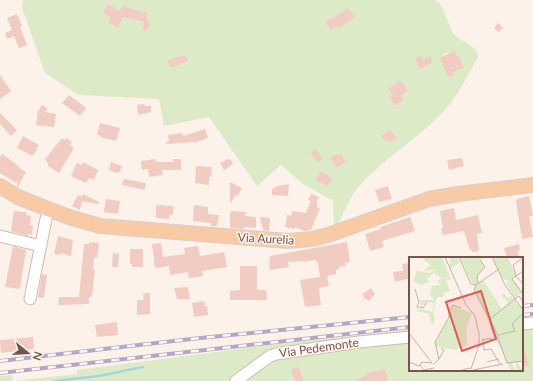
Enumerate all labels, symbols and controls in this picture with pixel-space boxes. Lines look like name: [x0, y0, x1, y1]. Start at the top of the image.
street label: Via Aurelia: [237, 230, 295, 247]
inset map: [409, 257, 523, 371]
north arrow: [8, 333, 48, 373]
street label: Via Pedemonte: [278, 334, 360, 361]
text: N: [30, 350, 45, 362]

